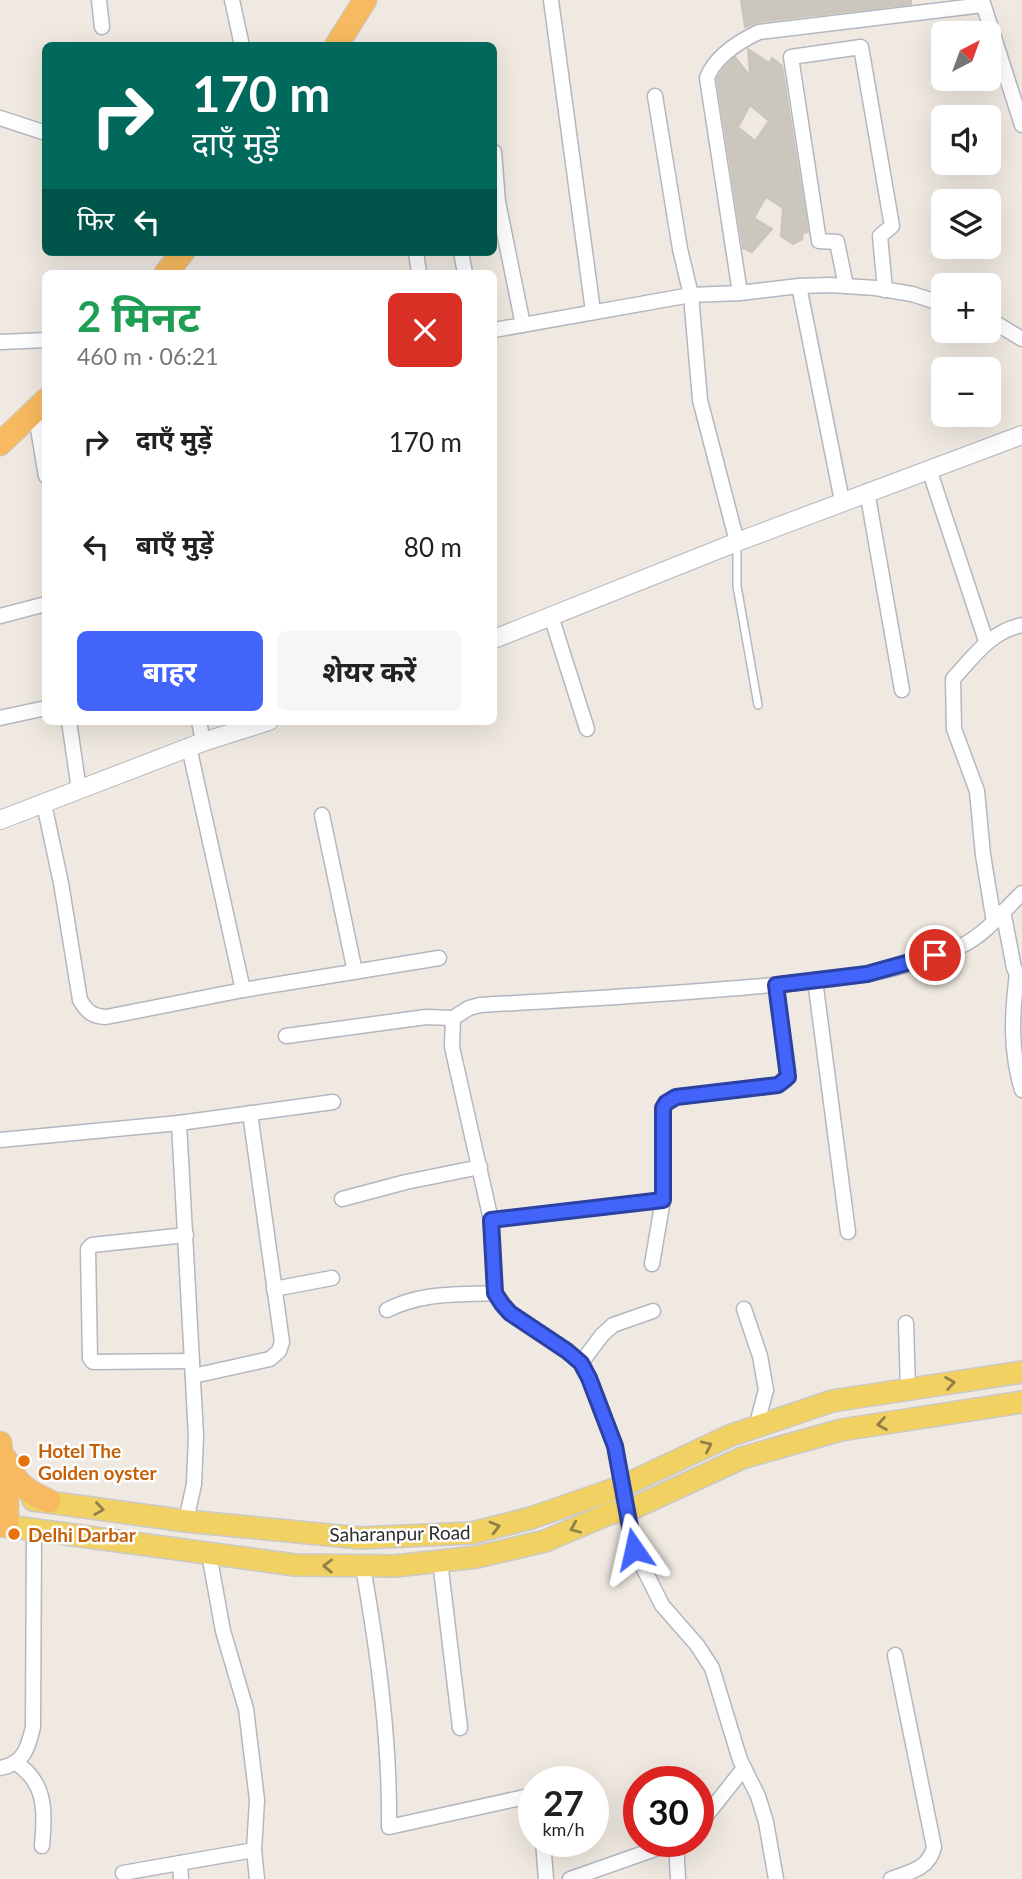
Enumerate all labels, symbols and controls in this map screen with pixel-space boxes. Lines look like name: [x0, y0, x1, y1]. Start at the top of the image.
north arrow: [931, 21, 1001, 91]
map controls: [931, 21, 1001, 427]
text: 170 m: [192, 64, 330, 122]
icon: right: [77, 70, 168, 161]
button: sound: [931, 105, 1001, 175]
text: दाएँ मुड़ें: [192, 123, 279, 162]
button: layers: [931, 189, 1001, 259]
icon: left: [128, 203, 166, 241]
text: फिर: [77, 204, 114, 236]
button: +: [931, 273, 1001, 343]
text: 2 मिनट: [77, 291, 200, 341]
button: close: [388, 293, 462, 367]
text: 460 m · 06:21: [77, 342, 219, 370]
button: −: [931, 357, 1001, 427]
icon: right: [77, 423, 115, 461]
text: दाएँ मुड़ें: [136, 423, 212, 455]
text: 170 m: [389, 426, 462, 458]
icon: left: [77, 528, 115, 566]
text: बाएँ मुड़ें: [136, 528, 214, 560]
text: 80 m: [404, 531, 462, 563]
button: बाहर: [77, 631, 263, 711]
button: शेयर करें: [277, 631, 462, 711]
pin: [905, 925, 965, 985]
icon: arrive: [916, 936, 954, 974]
one-way arrow: [944, 1376, 956, 1391]
one-way arrow: [876, 1416, 888, 1431]
place label: Hotel The Golden oyster: [38, 1439, 157, 1484]
one-way arrow: [700, 1440, 713, 1454]
marker: Hotel The Golden oyster: [16, 1453, 32, 1469]
one-way arrow: [93, 1501, 105, 1516]
position arrow: [597, 1512, 671, 1586]
street label: Saharanpur Road: [329, 1520, 471, 1546]
one-way arrow: [570, 1520, 582, 1534]
one-way arrow: [489, 1521, 501, 1535]
place label: Delhi Darbar: [28, 1523, 137, 1546]
marker: Delhi Darbar: [6, 1526, 22, 1542]
one-way arrow: [323, 1558, 334, 1573]
speed limit sign: 30: [623, 1766, 714, 1857]
text: 27: [543, 1781, 584, 1823]
text: km/h: [542, 1818, 585, 1840]

